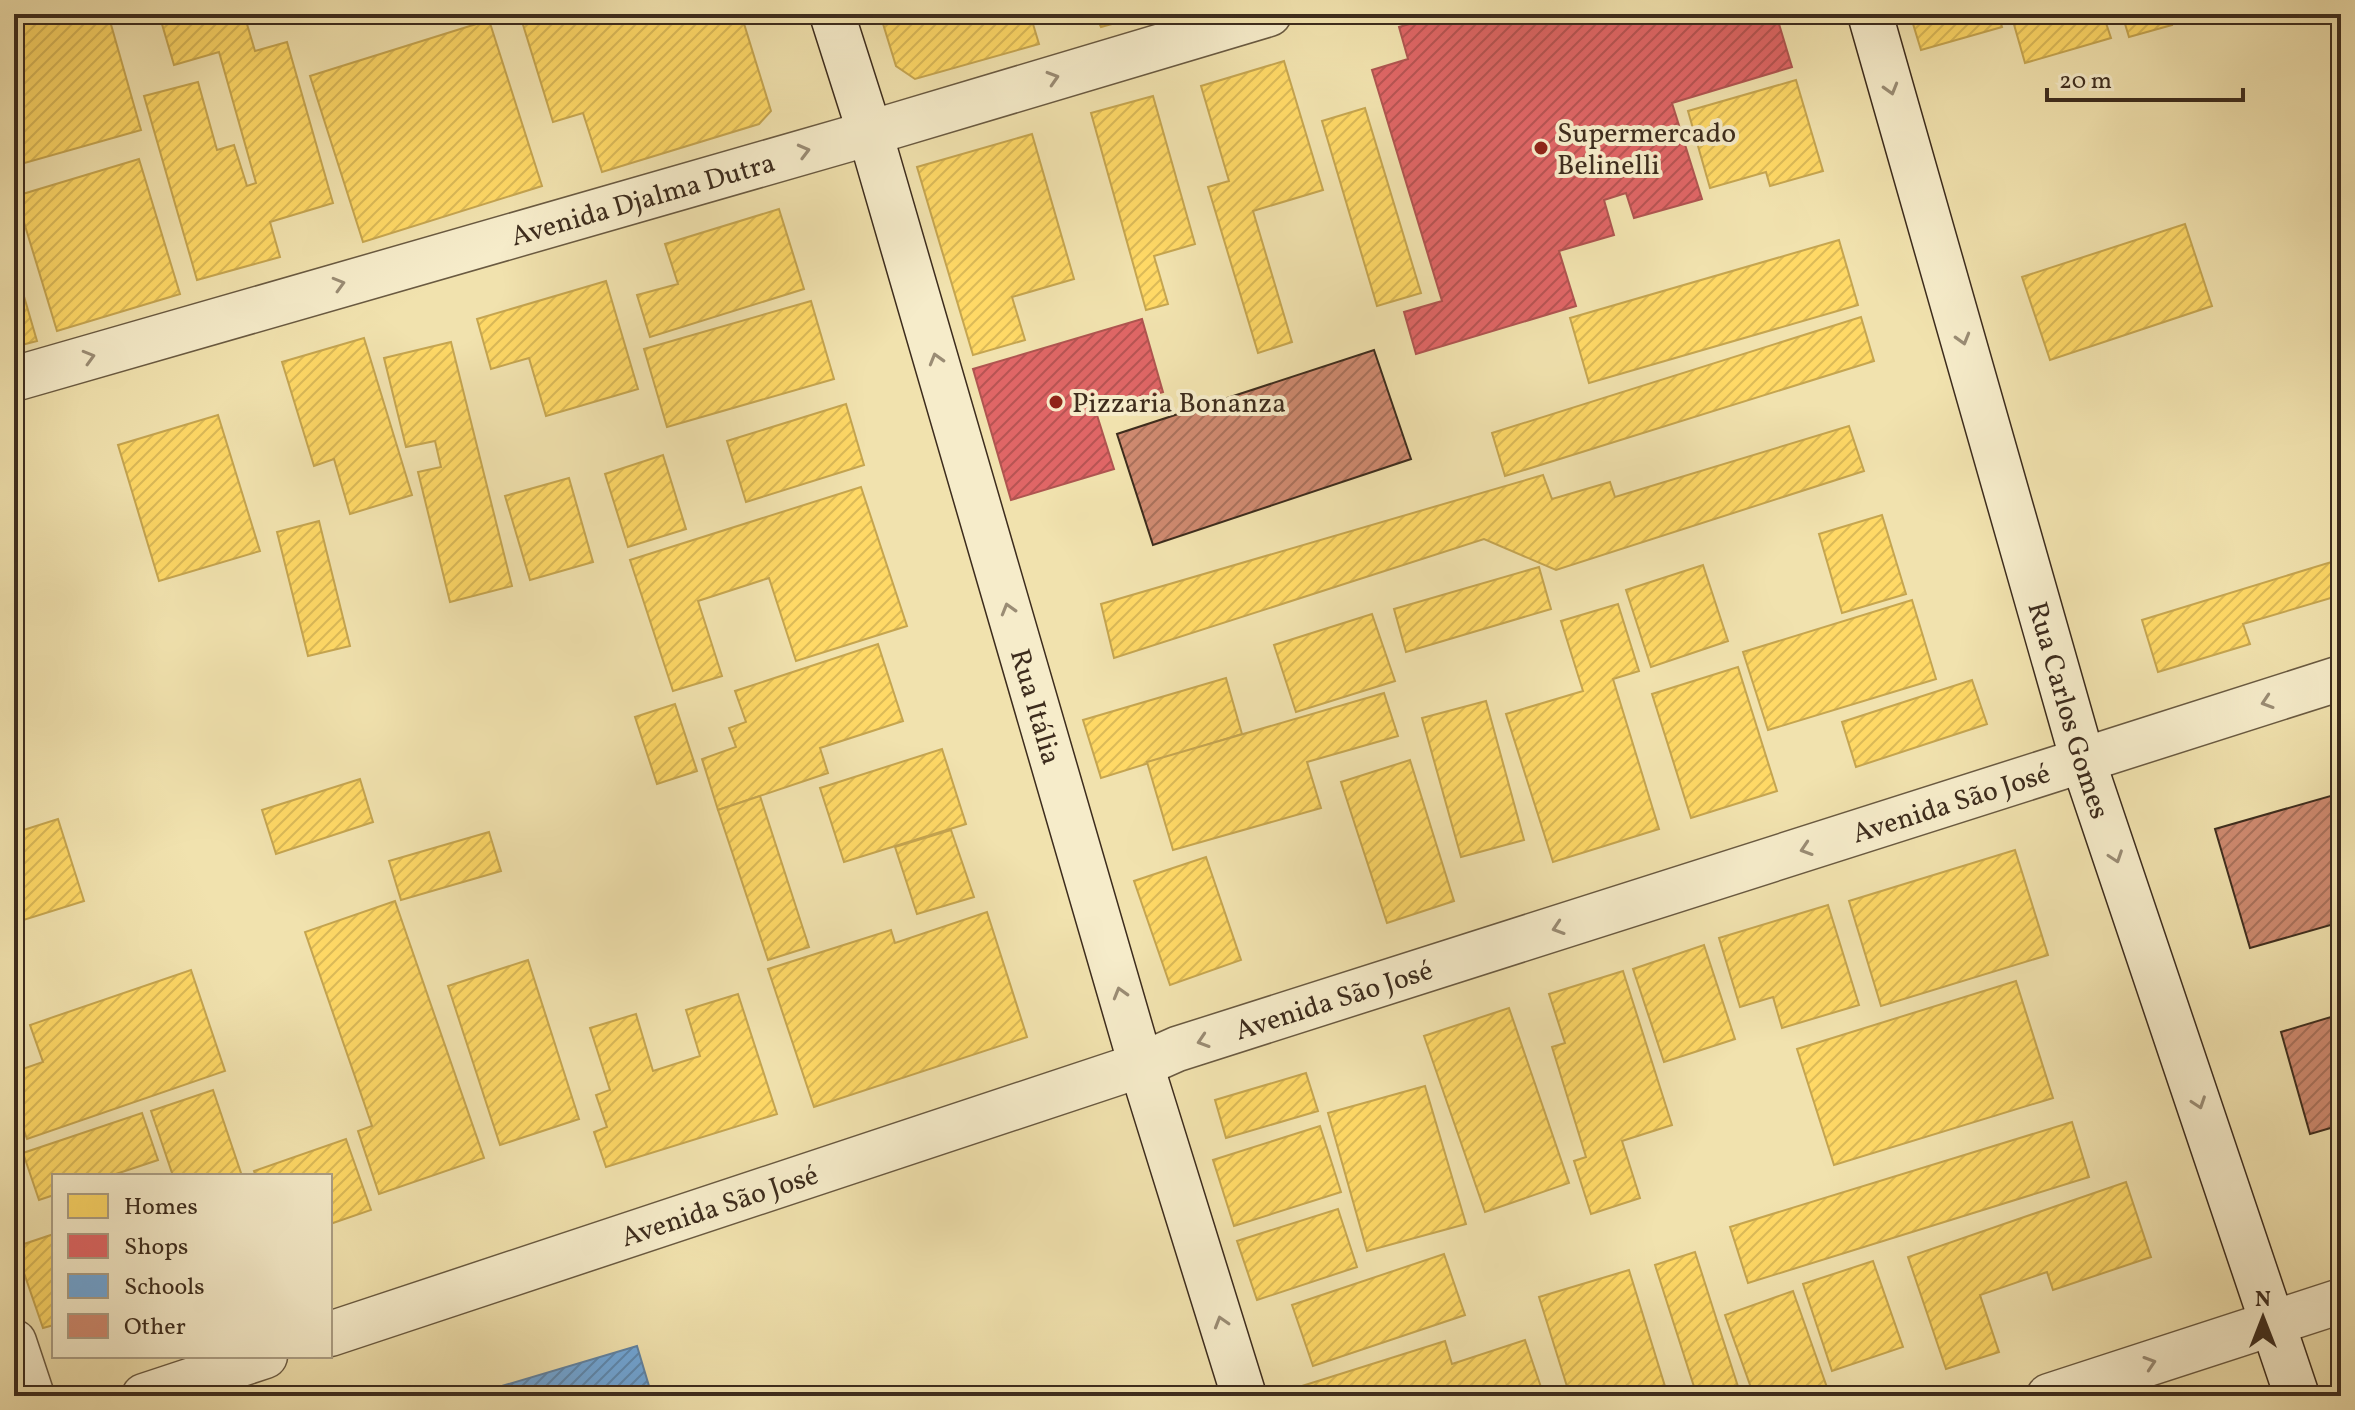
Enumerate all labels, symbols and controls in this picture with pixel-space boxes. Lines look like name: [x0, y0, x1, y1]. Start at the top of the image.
scale bar: [2047, 52, 2243, 102]
text: 20 m: [2059, 65, 2112, 99]
one-way arrow: [1046, 71, 1060, 87]
one-way arrow: [1882, 82, 1898, 95]
place label: Supermercado Belinelli: [1557, 115, 1736, 186]
marker: Supermercado Belinelli: [1532, 139, 1550, 157]
one-way arrow: [796, 143, 810, 160]
street label: Avenida Djalma Dutra: [507, 144, 780, 257]
one-way arrow: [331, 277, 345, 294]
one-way arrow: [1953, 332, 1970, 345]
one-way arrow: [81, 350, 95, 366]
one-way arrow: [929, 352, 945, 366]
place label: Pizzaria Bonanza: [1072, 385, 1286, 424]
marker: Pizzaria Bonanza: [1047, 393, 1065, 411]
street label: Rua Carlos Gomes: [2017, 597, 2118, 825]
one-way arrow: [1001, 602, 1018, 616]
street label: Rua Itália: [999, 644, 1070, 770]
one-way arrow: [2260, 693, 2274, 709]
street label: Avenida São José: [1848, 755, 2055, 855]
one-way arrow: [1799, 840, 1813, 856]
one-way arrow: [2106, 849, 2122, 863]
one-way arrow: [1552, 919, 1565, 935]
street label: Avenida São José: [1230, 952, 1438, 1051]
one-way arrow: [1113, 986, 1129, 1000]
one-way arrow: [1197, 1031, 1211, 1047]
one-way arrow: [2190, 1095, 2206, 1109]
street label: Avenida São José: [616, 1156, 824, 1258]
legend: [52, 1174, 332, 1358]
text: Homes: [124, 1191, 198, 1225]
text: Shops: [124, 1231, 188, 1265]
text: Schools: [124, 1271, 204, 1305]
north arrow: [2223, 1278, 2303, 1358]
text: N: [2255, 1285, 2271, 1316]
text: Other: [124, 1311, 186, 1345]
one-way arrow: [1214, 1315, 1230, 1329]
one-way arrow: [2142, 1356, 2156, 1372]

